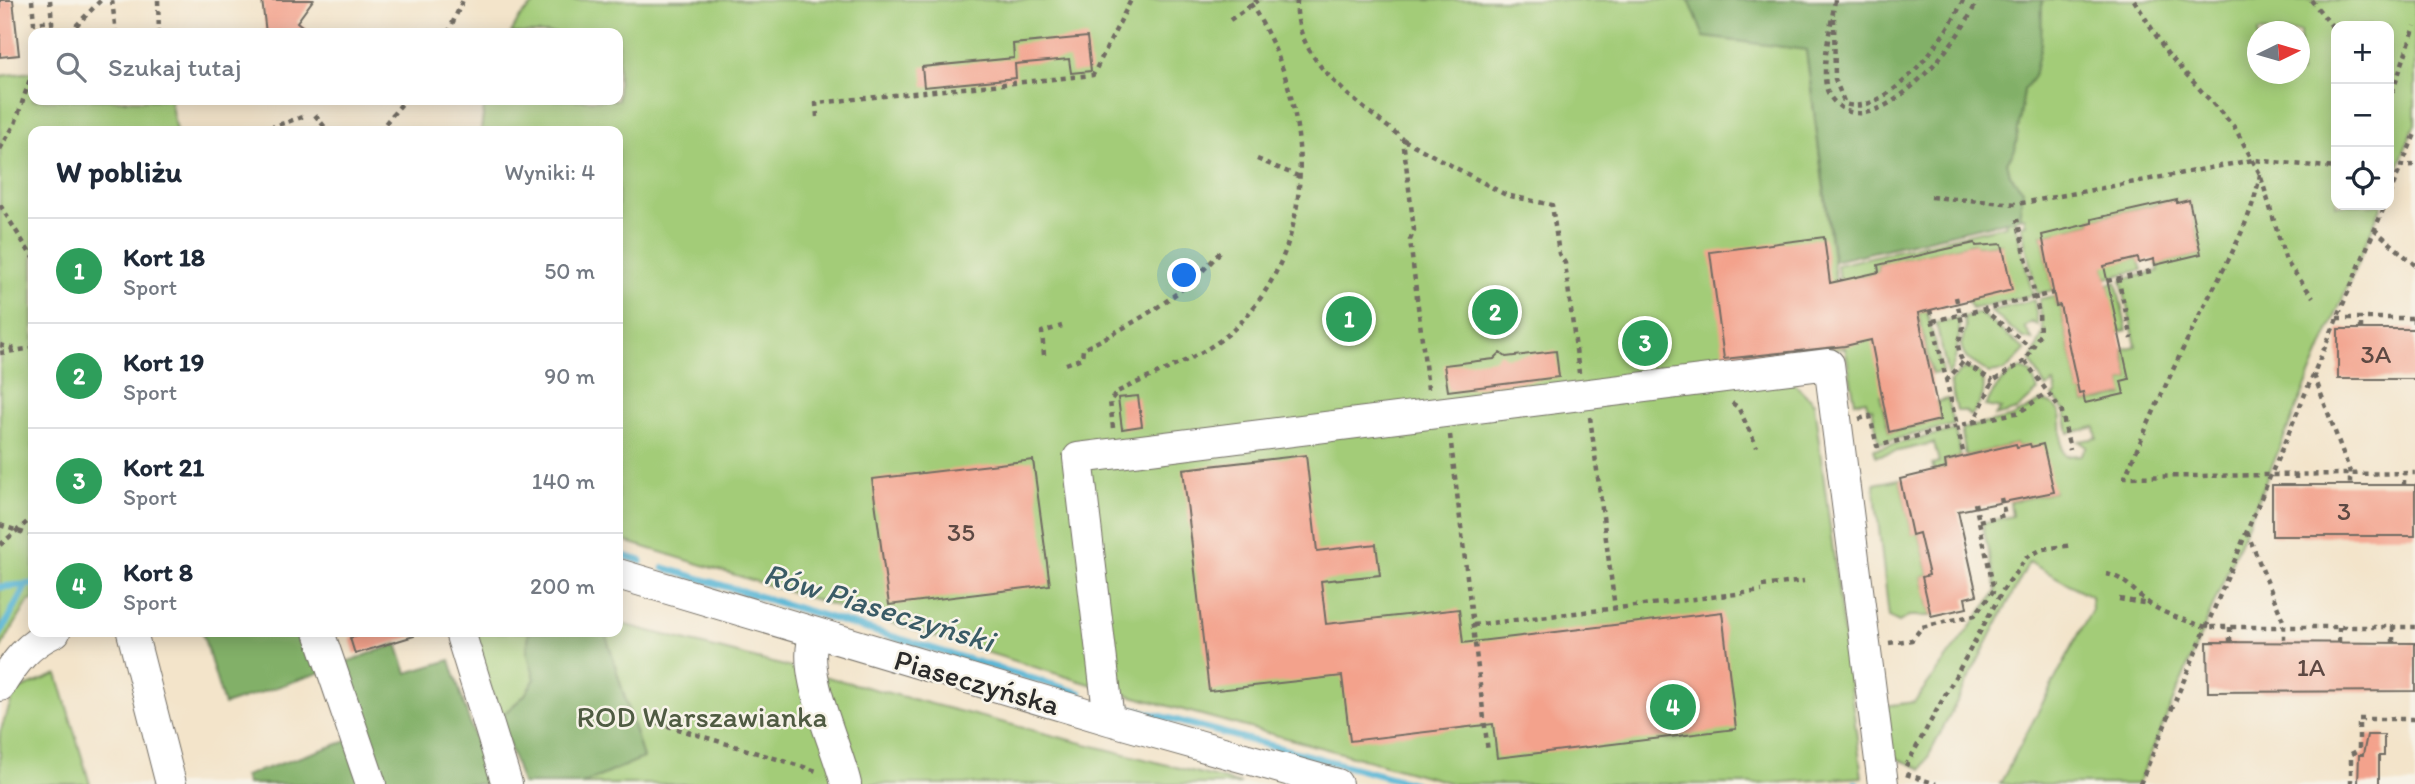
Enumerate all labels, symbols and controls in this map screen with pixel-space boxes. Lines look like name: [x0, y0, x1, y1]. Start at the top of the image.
north arrow: [2247, 21, 2310, 84]
map controls: [2331, 21, 2394, 210]
button: +: [2331, 21, 2394, 84]
search box: [28, 28, 623, 105]
icon: search: [52, 48, 90, 86]
text: Szukaj tutaj: [108, 51, 241, 83]
button: −: [2331, 84, 2394, 147]
button: locate: [2331, 147, 2394, 210]
text: W pobliżu: [56, 153, 182, 190]
text: Wyniki: 4: [504, 158, 595, 186]
text: Kort 18: [123, 241, 205, 273]
text: 1: [74, 257, 84, 285]
text: 50 m: [544, 257, 595, 285]
your location: [1167, 258, 1201, 292]
text: Sport: [123, 273, 177, 301]
pin: 2: [1472, 286, 1518, 338]
pin: 1: [1326, 293, 1372, 345]
pin: 3: [1622, 317, 1668, 369]
house number: 3A: [2361, 338, 2392, 370]
text: Kort 19: [123, 346, 204, 378]
text: 2: [73, 362, 85, 390]
text: 90 m: [544, 362, 595, 390]
text: Sport: [123, 378, 177, 406]
text: Kort 21: [123, 451, 204, 483]
text: 3: [73, 467, 85, 495]
text: 140 m: [532, 467, 595, 495]
text: Sport: [123, 483, 177, 511]
house number: 3: [2337, 495, 2351, 527]
house number: 35: [947, 516, 975, 548]
water label: Rów Piaseczyński: [759, 554, 1001, 661]
text: Kort 8: [123, 556, 193, 588]
text: 4: [72, 572, 86, 600]
text: 200 m: [530, 572, 595, 600]
text: Sport: [123, 588, 177, 616]
street label: Piaseczyńska: [890, 641, 1064, 723]
house number: 1A: [2297, 651, 2326, 683]
pin: 4: [1650, 681, 1696, 733]
park label: ROD Warszawianka: [577, 698, 828, 735]

